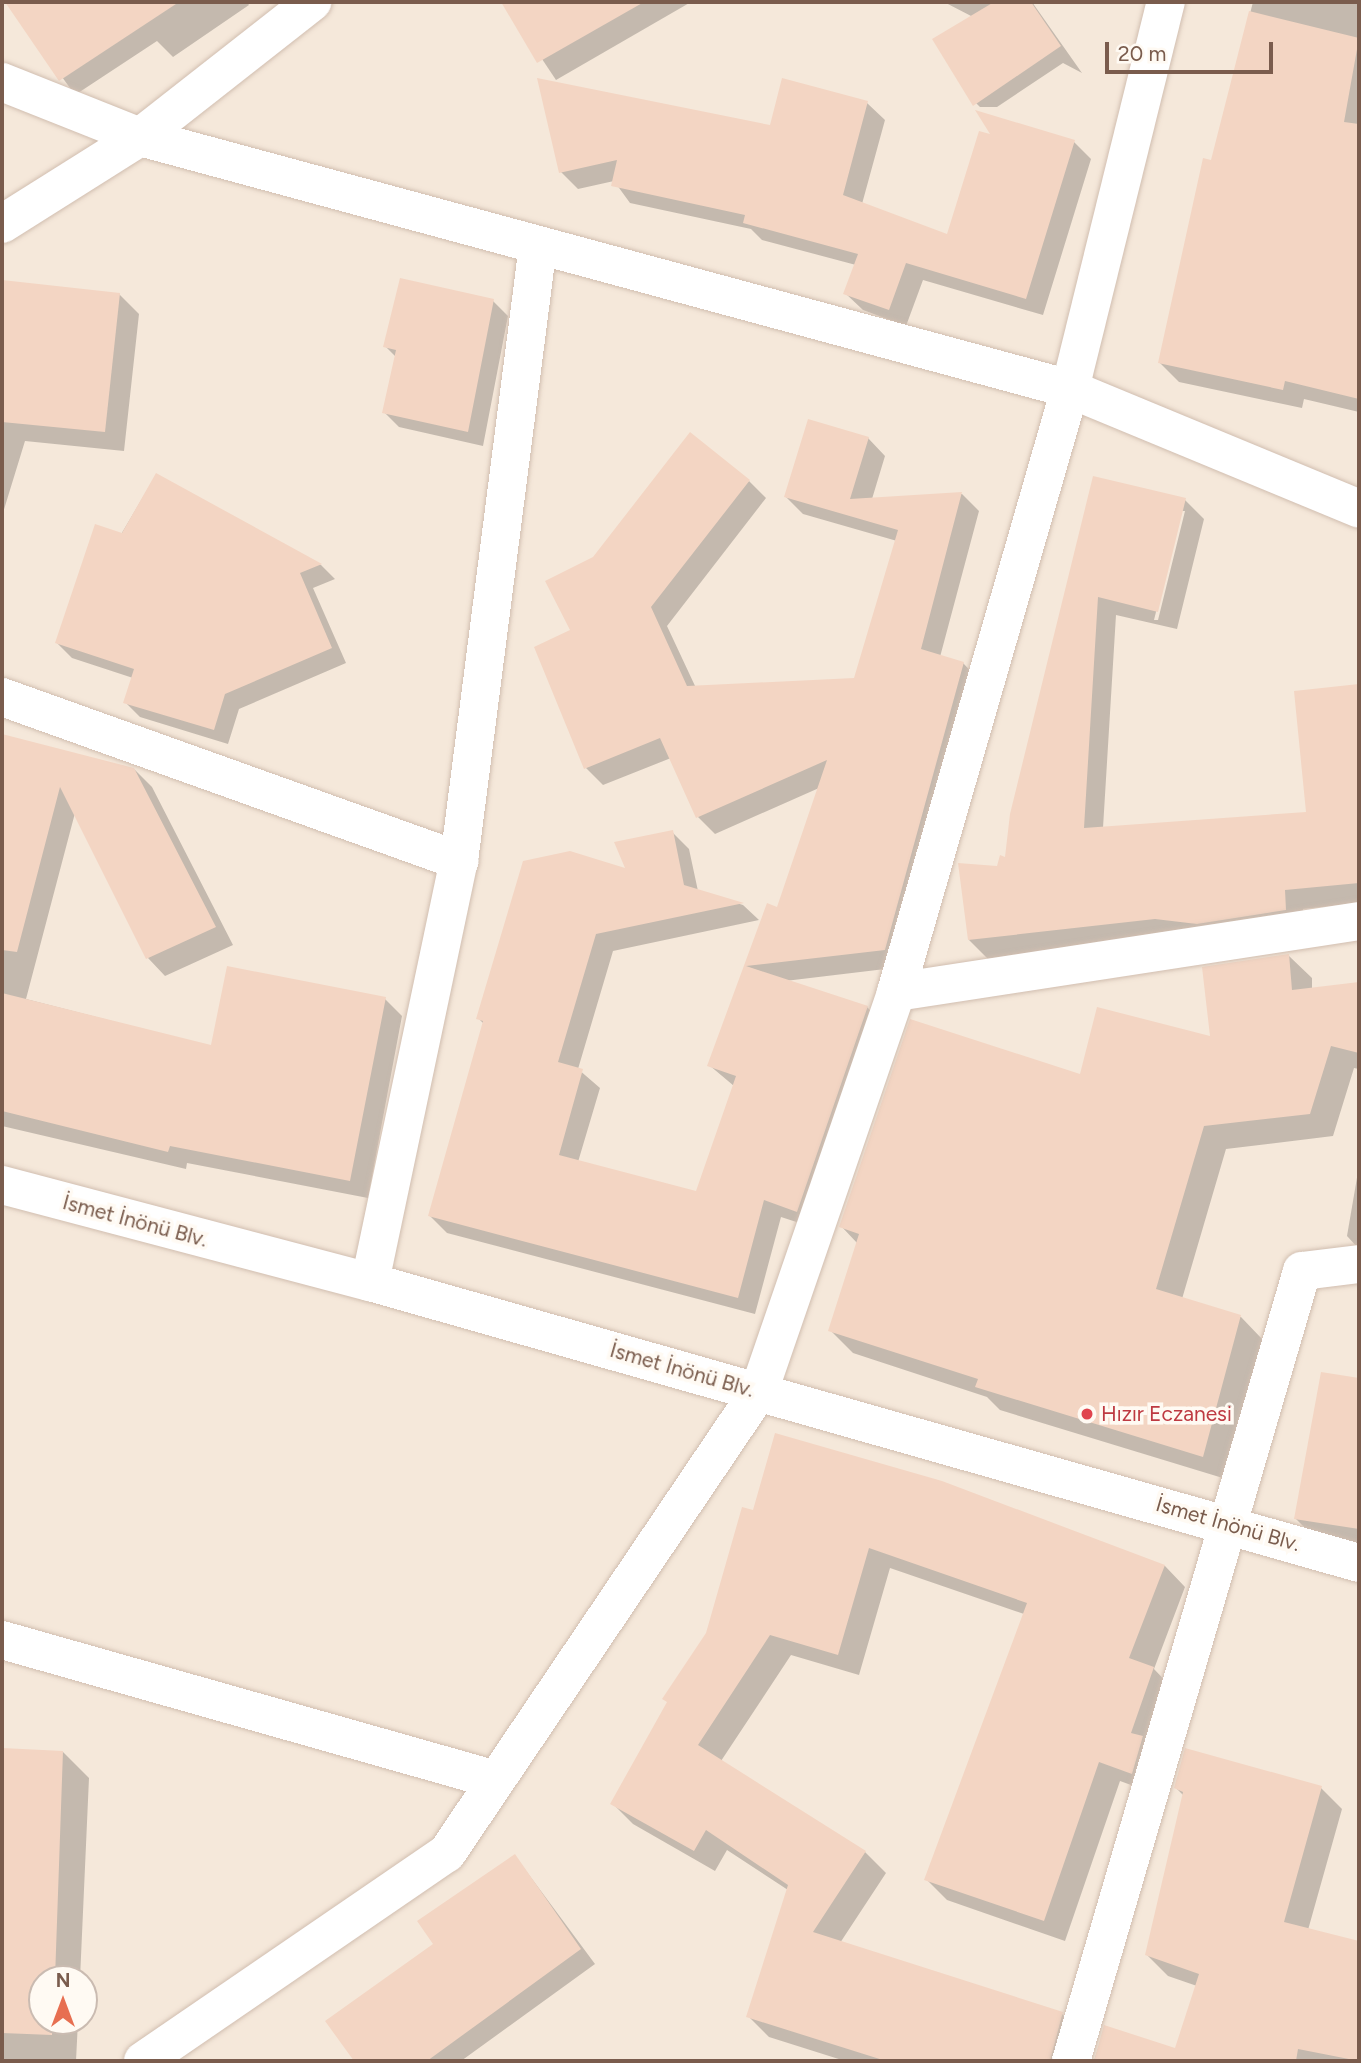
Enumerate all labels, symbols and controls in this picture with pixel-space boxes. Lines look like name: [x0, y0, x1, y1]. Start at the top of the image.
scale bar: [1109, 28, 1277, 72]
text: 20 m: [1118, 41, 1166, 66]
street label: İsmet İnönü Blv.: [60, 1190, 210, 1252]
street label: İsmet İnönü Blv.: [607, 1337, 757, 1403]
place label: Hızır Eczanesi: [1101, 1401, 1232, 1427]
marker: Hızır Eczanesi: [1079, 1406, 1095, 1422]
street label: İsmet İnönü Blv.: [1153, 1491, 1303, 1557]
north arrow: [28, 1965, 98, 2035]
text: N: [56, 1969, 70, 1992]

